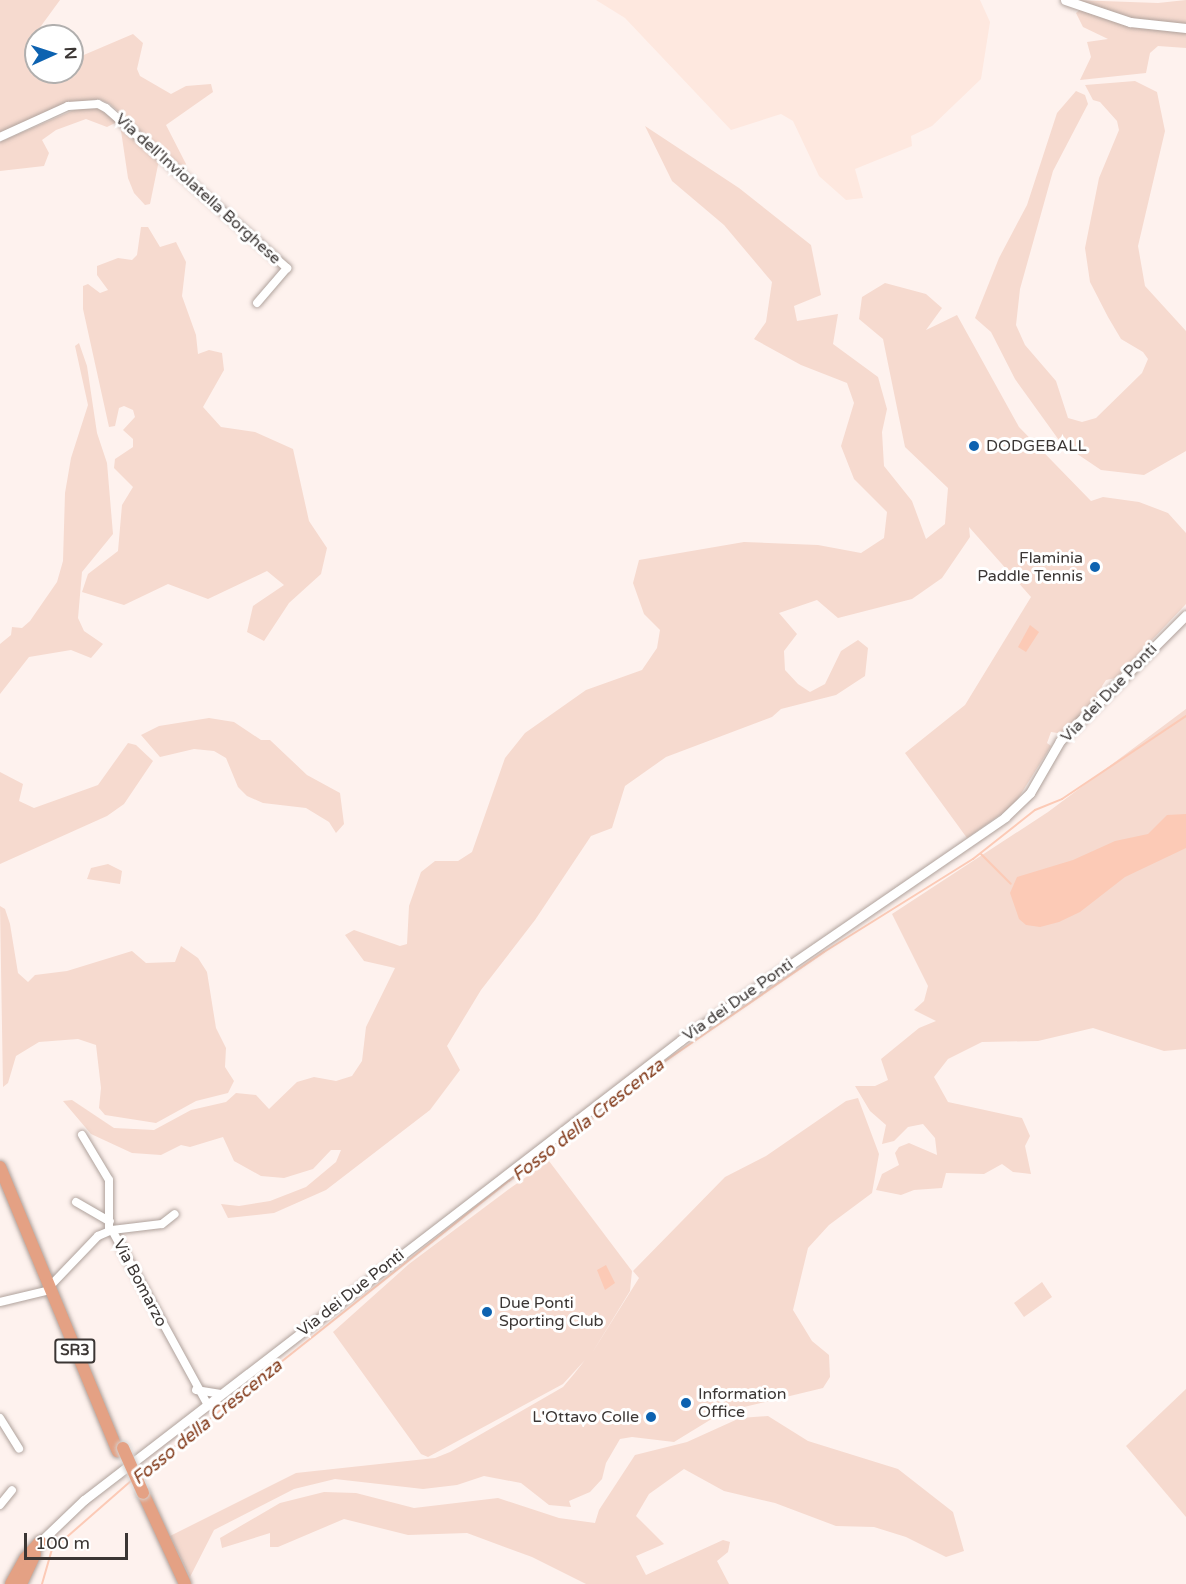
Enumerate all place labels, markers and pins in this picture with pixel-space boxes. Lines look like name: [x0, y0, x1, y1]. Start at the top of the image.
place label: DODGEBALL: [986, 436, 1087, 456]
marker: DODGEBALL: [967, 439, 981, 453]
place label: Flaminia Paddle Tennis: [977, 548, 1083, 586]
marker: Flaminia Paddle Tennis: [1088, 560, 1102, 574]
place label: Due Ponti Sporting Club: [499, 1293, 604, 1331]
marker: Due Ponti Sporting Club: [480, 1305, 494, 1319]
place label: Information Office: [698, 1384, 786, 1422]
marker: Information Office: [679, 1396, 693, 1410]
place label: L'Ottavo Colle: [532, 1407, 639, 1427]
marker: L'Ottavo Colle: [644, 1410, 658, 1424]

